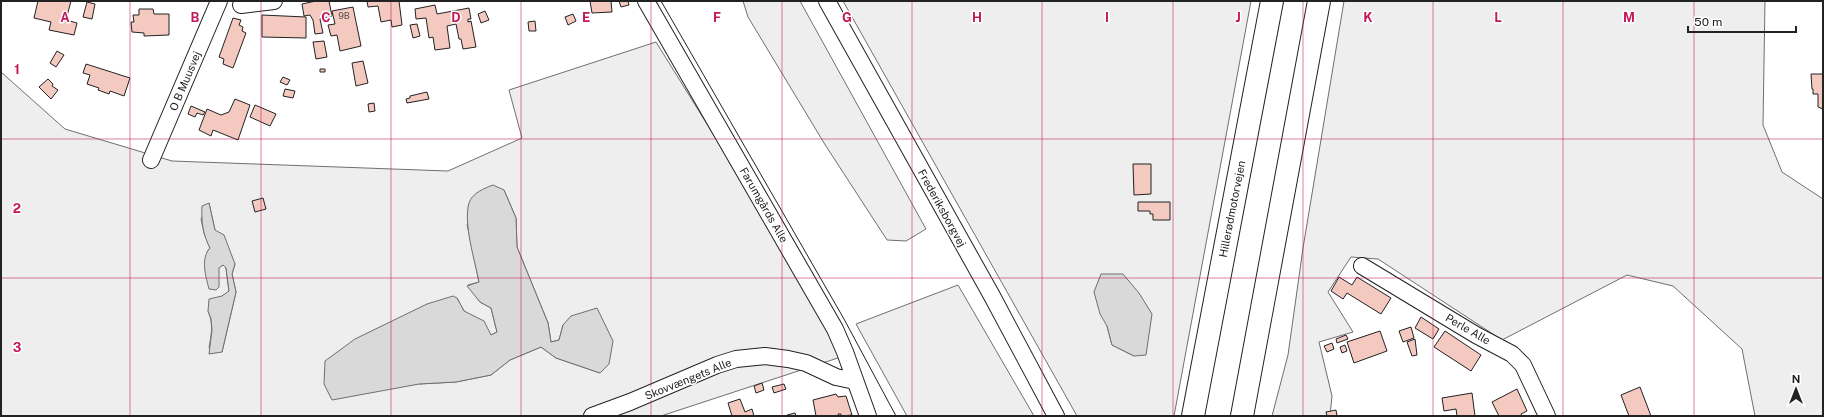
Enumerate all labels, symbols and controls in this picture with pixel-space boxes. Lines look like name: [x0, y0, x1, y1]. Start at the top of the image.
scale bar: [1688, 8, 1796, 34]
text: A: [60, 10, 70, 25]
text: B: [191, 10, 200, 25]
text: C: [321, 10, 331, 25]
house number: 9B: [338, 10, 350, 21]
text: D: [451, 10, 461, 25]
text: E: [582, 10, 590, 25]
text: F: [713, 10, 721, 25]
text: G: [842, 10, 852, 25]
text: H: [972, 10, 982, 25]
text: I: [1105, 10, 1109, 25]
text: J: [1235, 10, 1241, 25]
text: K: [1363, 10, 1373, 25]
text: L: [1494, 10, 1502, 25]
text: M: [1623, 10, 1635, 25]
text: 50 m: [1694, 15, 1722, 29]
street label: O B Muusvej: [167, 49, 203, 113]
text: 1: [14, 62, 20, 77]
street label: Hillerødmotorvejen: [1217, 160, 1247, 258]
street label: Farumgårds Alle: [738, 165, 790, 245]
street label: Frederiksborgvej: [916, 167, 968, 249]
text: 2: [13, 201, 21, 216]
street label: Perle Alle: [1444, 311, 1492, 347]
text: 3: [13, 340, 22, 355]
street label: Skovvængets Alle: [643, 356, 733, 402]
north arrow: [1776, 369, 1816, 409]
text: N: [1792, 373, 1800, 385]

